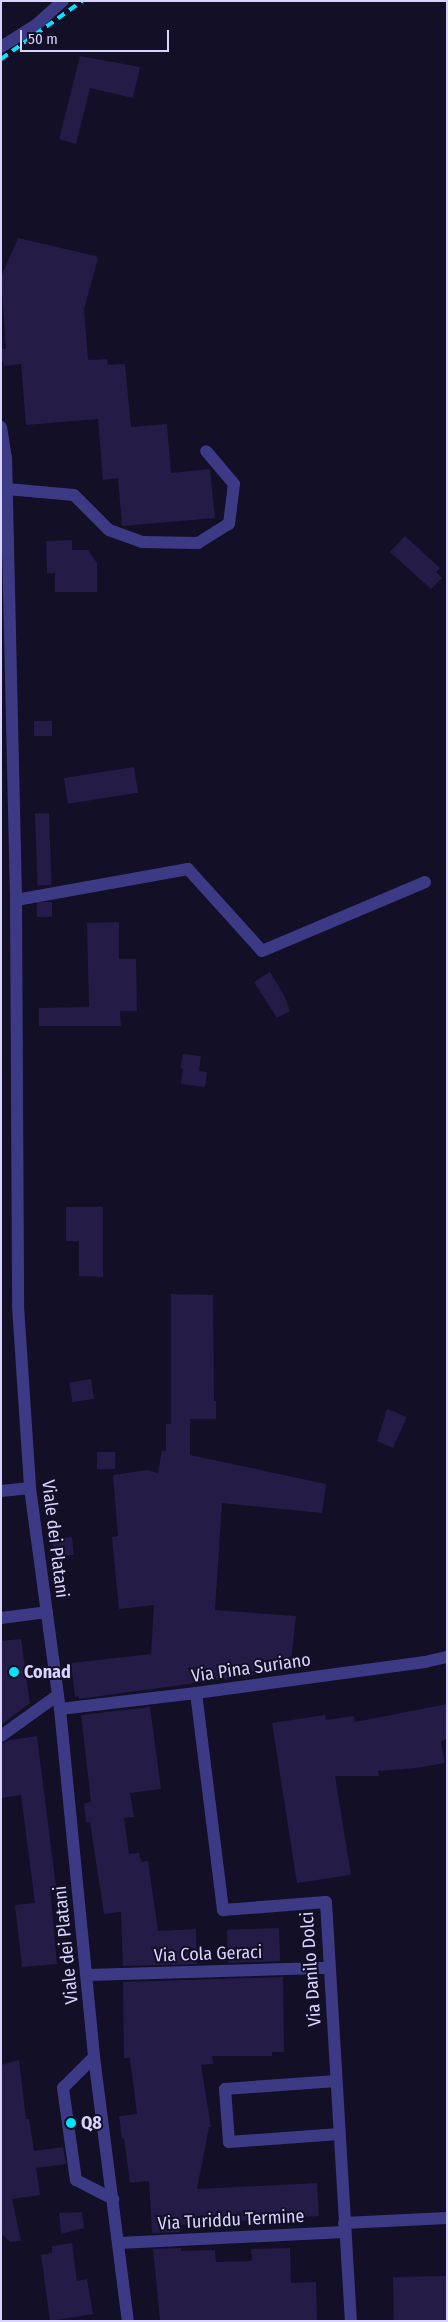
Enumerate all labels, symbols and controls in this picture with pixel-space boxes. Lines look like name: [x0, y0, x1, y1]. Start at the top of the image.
scale bar: [22, 20, 171, 52]
text: 50 m: [28, 30, 58, 48]
street label: Viale dei Platani: [37, 1479, 73, 1599]
street label: Via Pina Suriano: [190, 1649, 312, 1687]
place label: Conad: [24, 1661, 71, 1683]
marker: Conad: [8, 1666, 20, 1678]
street label: Viale dei Platani: [49, 1885, 83, 2005]
street label: Via Danilo Dolci: [296, 1911, 326, 2027]
street label: Via Cola Geraci: [153, 1941, 263, 1967]
place label: Q8: [81, 2112, 102, 2134]
marker: Q8: [65, 2117, 77, 2129]
street label: Via Turiddu Termine: [157, 2205, 305, 2235]

